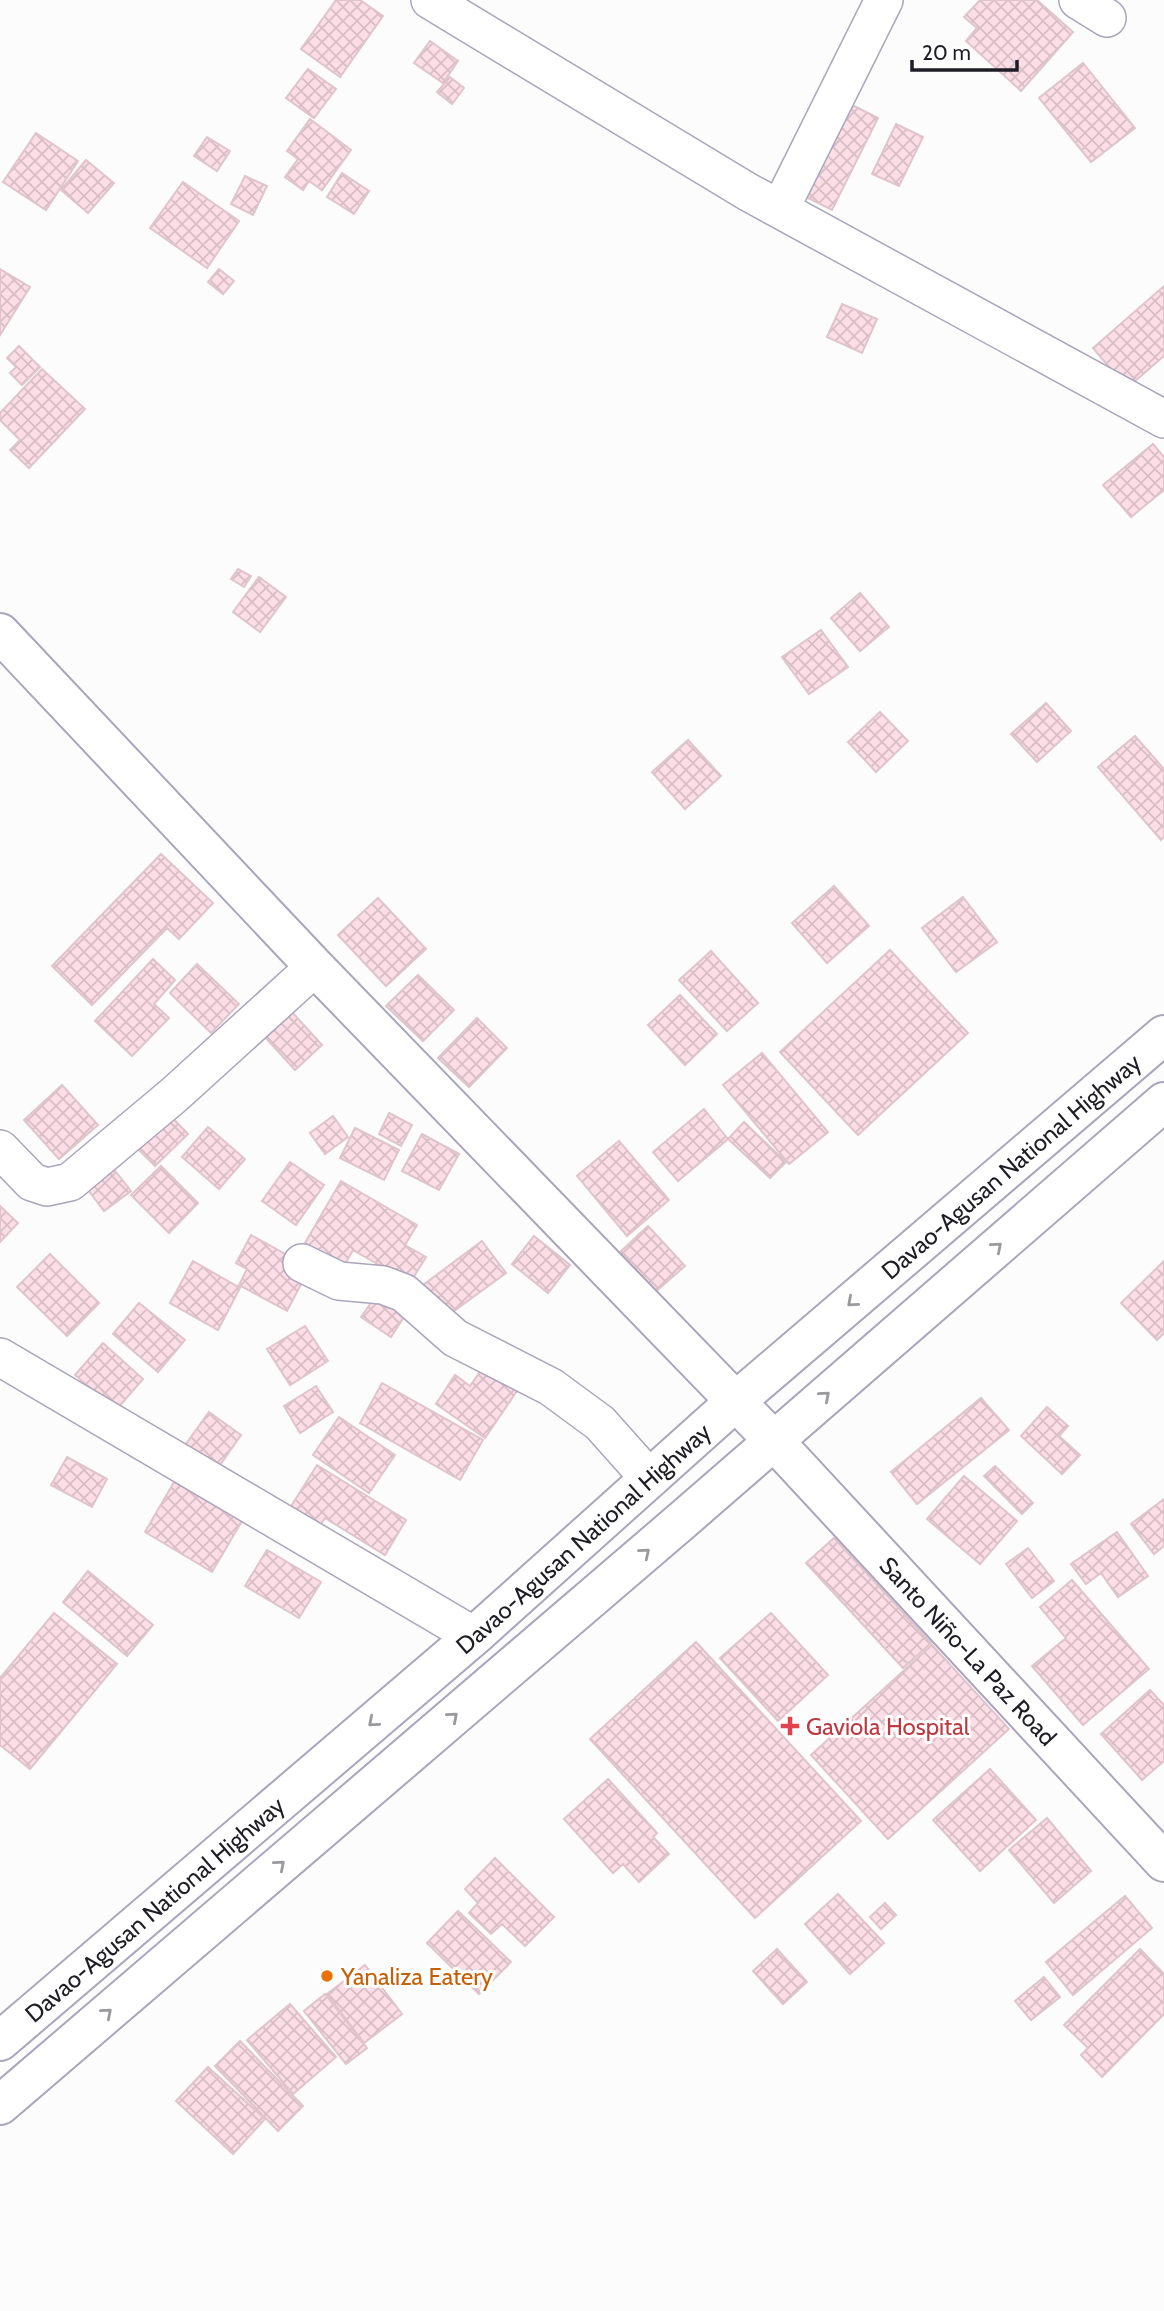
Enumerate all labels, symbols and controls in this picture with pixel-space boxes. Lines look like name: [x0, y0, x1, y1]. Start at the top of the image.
scale bar: [912, 28, 1017, 72]
text: 20 m: [922, 40, 971, 65]
street label: Davao-Agusan National Highway: [875, 1047, 1146, 1285]
one-way arrow: [989, 1243, 1002, 1255]
one-way arrow: [847, 1294, 860, 1306]
one-way arrow: [817, 1392, 830, 1404]
street label: Davao-Agusan National Highway: [450, 1417, 716, 1660]
one-way arrow: [636, 1549, 649, 1561]
street label: Santo Niño-La Paz Road: [874, 1551, 1063, 1751]
place label: Gaviola Hospital: [806, 1712, 970, 1741]
one-way arrow: [445, 1713, 458, 1725]
one-way arrow: [368, 1714, 381, 1726]
marker: Gaviola Hospital: [780, 1716, 800, 1736]
street label: Davao-Agusan National Highway: [19, 1790, 290, 2028]
one-way arrow: [272, 1861, 285, 1873]
place label: Yanaliza Eatery: [340, 1962, 493, 1991]
marker: Yanaliza Eatery: [319, 1968, 335, 1984]
one-way arrow: [99, 2009, 112, 2021]

